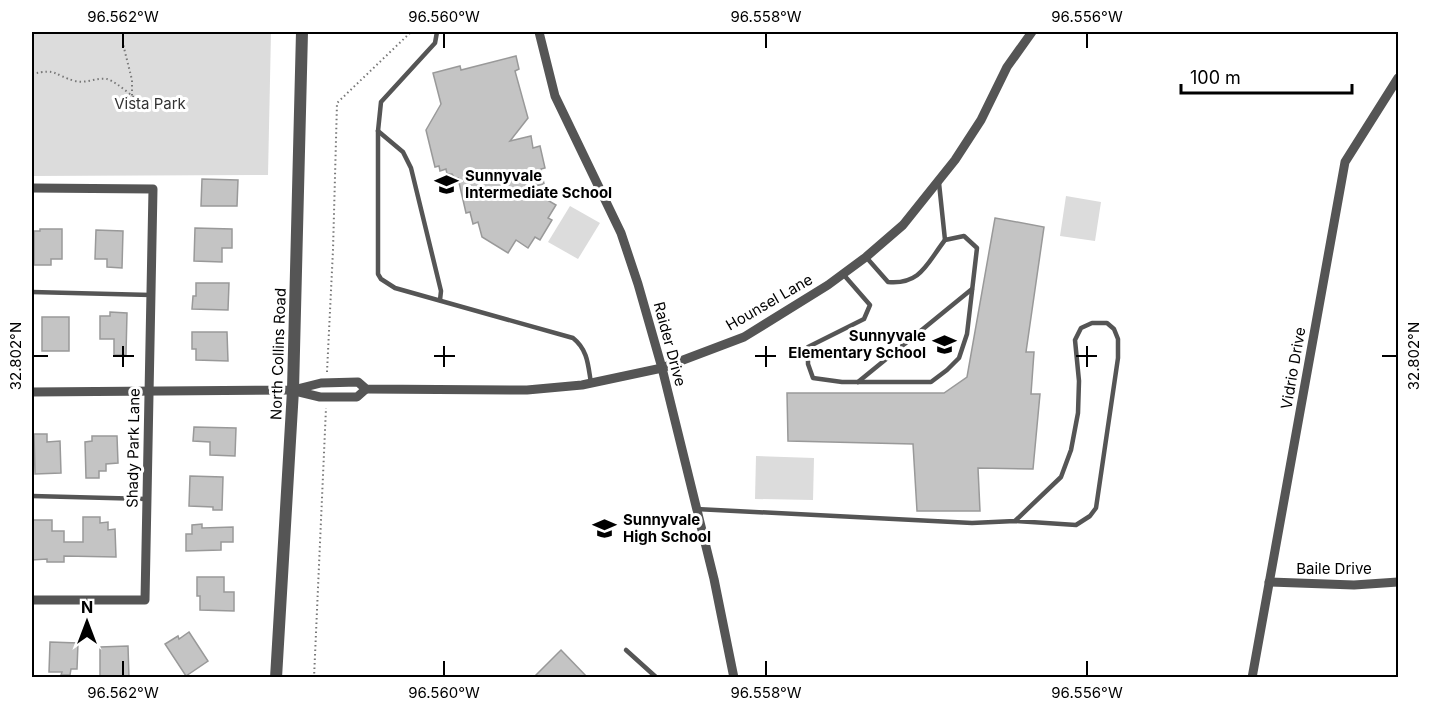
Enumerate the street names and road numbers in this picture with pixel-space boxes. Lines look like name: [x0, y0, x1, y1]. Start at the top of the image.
street label: Hounsel Lane: [722, 270, 816, 334]
street label: North Collins Road: [266, 288, 290, 420]
street label: Raider Drive: [650, 300, 690, 388]
street label: Vidrio Drive: [1276, 325, 1310, 411]
street label: Shady Park Lane: [122, 388, 144, 508]
street label: Baile Drive: [1296, 559, 1372, 578]

